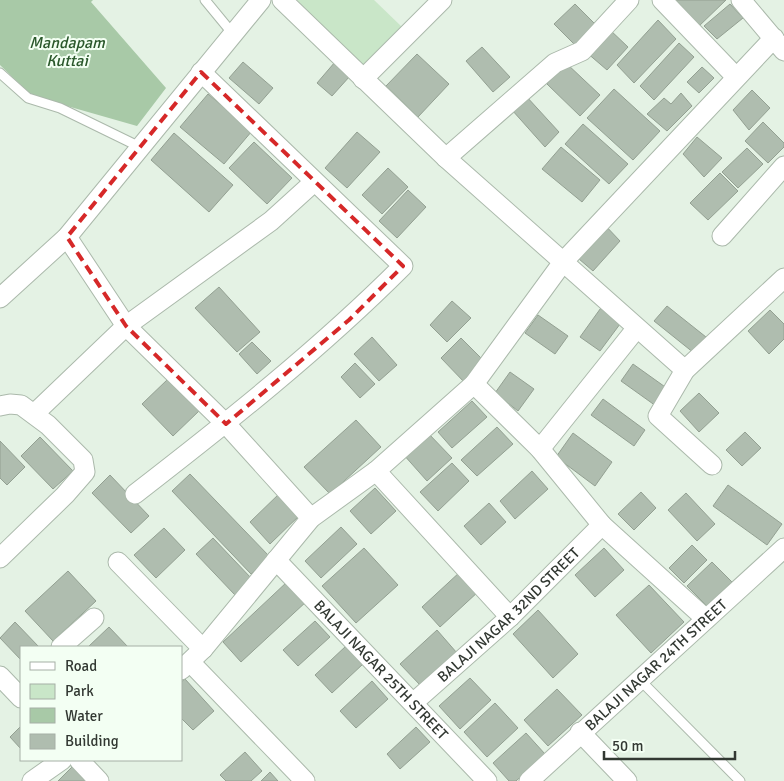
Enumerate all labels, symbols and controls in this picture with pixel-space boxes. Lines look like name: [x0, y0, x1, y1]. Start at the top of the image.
water label: Mandapam Kuttai: [29, 33, 106, 71]
street label: BALAJI NAGAR 32ND STREET: [434, 543, 584, 686]
street label: BALAJI NAGAR 24TH STREET: [581, 595, 731, 734]
street label: BALAJI NAGAR 25TH STREET: [310, 596, 452, 744]
legend: [20, 646, 182, 761]
text: Road: [65, 657, 97, 675]
text: Park: [65, 682, 94, 700]
text: Water: [65, 707, 103, 725]
scale bar: [604, 728, 735, 760]
text: Building: [65, 732, 119, 750]
text: 50 m: [612, 737, 643, 755]

